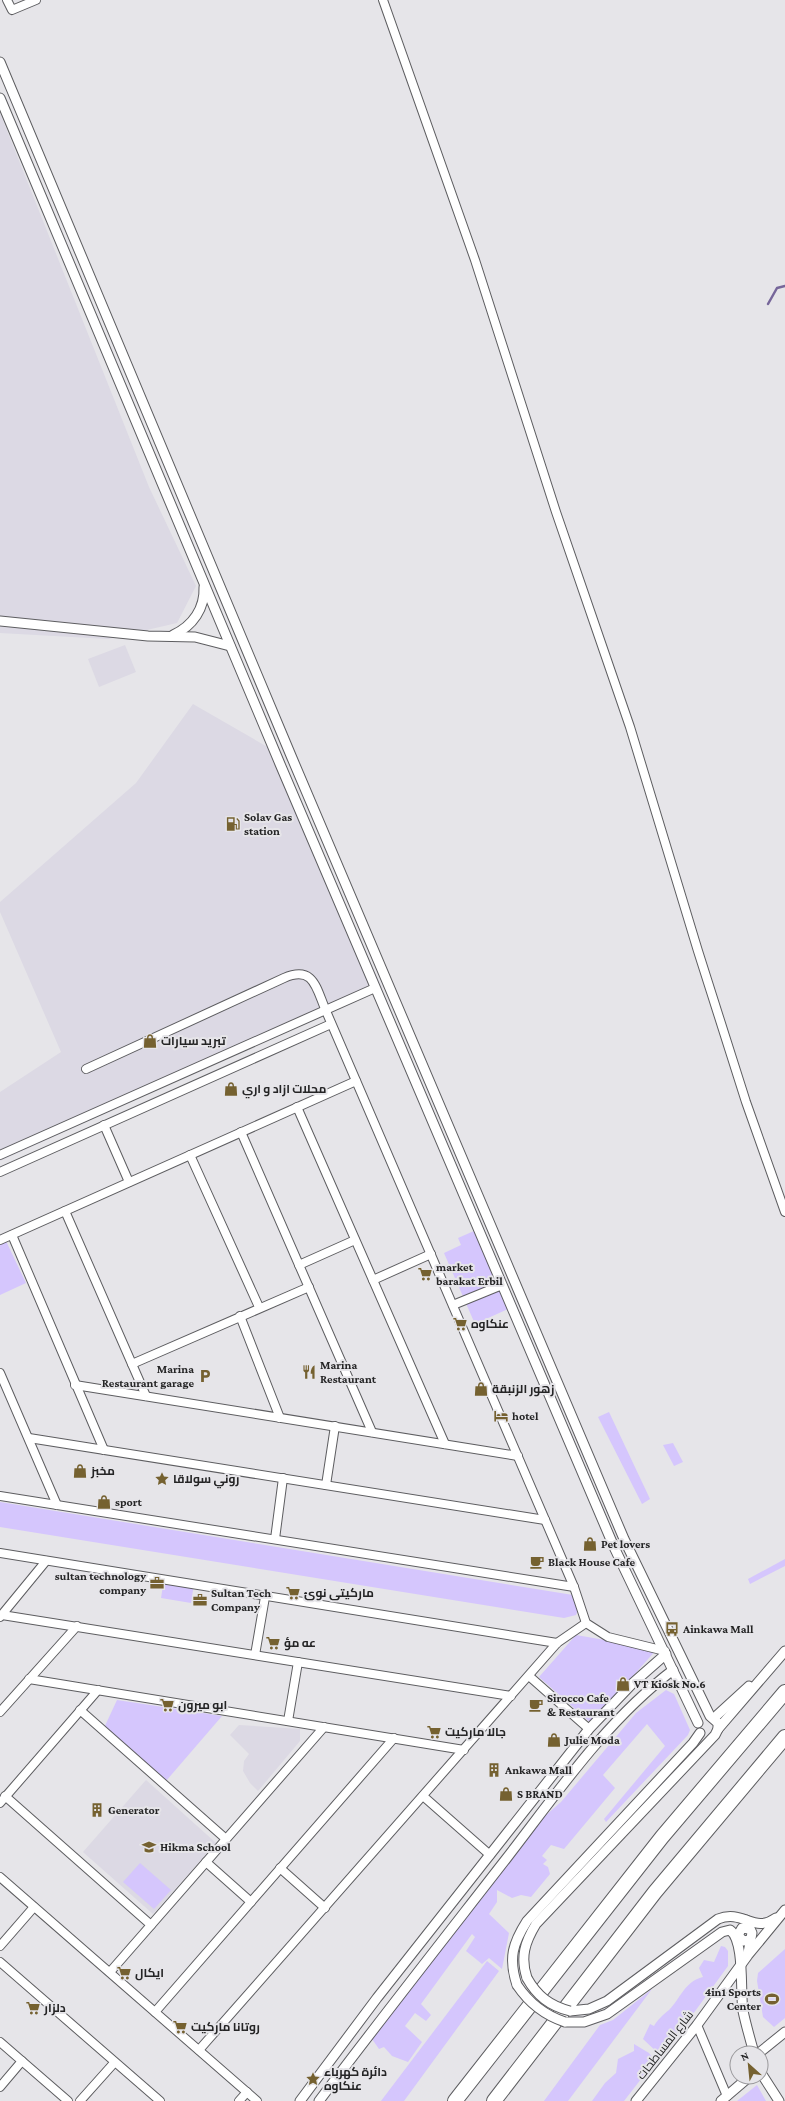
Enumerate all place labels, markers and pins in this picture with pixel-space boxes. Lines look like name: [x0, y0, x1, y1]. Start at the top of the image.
place label: Solav Gas station: [244, 810, 292, 838]
fuel station icon: Solav Gas station: [225, 816, 241, 832]
shop icon: تبريد سيارات: [142, 1033, 158, 1049]
place label: تبريد سيارات: [161, 1034, 226, 1049]
shop icon: محلات ازاد و اري: [223, 1081, 239, 1097]
place label: محلات ازاد و اري: [242, 1082, 327, 1099]
place label: market barakat Erbil: [435, 1260, 503, 1288]
supermarket icon: market barakat Erbil: [417, 1266, 433, 1282]
supermarket icon: عنكاوه: [452, 1316, 468, 1332]
place label: عنكاوه: [471, 1317, 509, 1332]
place label: Marina Restaurant: [320, 1358, 377, 1386]
place label: Marina Restaurant garage: [102, 1362, 194, 1390]
restaurant icon: Marina Restaurant: [301, 1364, 317, 1380]
parking icon: Marina Restaurant garage: [197, 1368, 213, 1384]
shop icon: زهور الزنبقة: [473, 1381, 489, 1397]
place label: زهور الزنبقة: [492, 1382, 554, 1397]
hotel icon: hotel: [493, 1408, 509, 1424]
place label: hotel: [512, 1409, 539, 1423]
shop icon: مخبز: [72, 1463, 88, 1479]
place label: مخبز: [90, 1464, 115, 1479]
place icon: روني سولاقا: [154, 1471, 170, 1487]
place label: روني سولاقا: [173, 1472, 239, 1489]
shop icon: sport: [96, 1494, 112, 1510]
place label: sport: [115, 1495, 143, 1509]
shop icon: Pet lovers: [582, 1536, 598, 1552]
place label: Pet lovers: [601, 1537, 650, 1551]
cafe icon: Black House Cafe: [529, 1554, 545, 1570]
place label: Black House Cafe: [548, 1555, 635, 1569]
place label: sultan technology company: [55, 1569, 146, 1597]
office icon: sultan technology company: [149, 1575, 165, 1591]
supermarket icon: مارکیتی نوئ: [285, 1585, 301, 1601]
place label: Sultan Tech Company: [211, 1586, 271, 1614]
place label: مارکیتی نوئ: [304, 1586, 374, 1601]
office icon: Sultan Tech Company: [192, 1592, 208, 1608]
bus stop icon: Ainkawa Mall: [664, 1621, 680, 1637]
place label: Ainkawa Mall: [682, 1622, 754, 1636]
supermarket icon: عه مؤ: [265, 1635, 281, 1651]
place label: عه مؤ: [284, 1636, 316, 1651]
shop icon: VT Kiosk No.6: [615, 1676, 631, 1692]
place label: VT Kiosk No.6: [633, 1677, 706, 1691]
place label: Sirocco Cafe & Restaurant: [547, 1691, 615, 1719]
supermarket icon: ابو ميرون: [159, 1697, 175, 1713]
cafe icon: Sirocco Cafe & Restaurant: [528, 1697, 544, 1713]
place label: ابو ميرون: [178, 1698, 227, 1713]
supermarket icon: جالا ماركيت: [426, 1724, 442, 1740]
place label: جالا ماركيت: [445, 1725, 506, 1740]
shop icon: Julie Moda: [546, 1732, 562, 1748]
place label: Julie Moda: [563, 1733, 620, 1747]
building icon: Ankawa Mall: [486, 1762, 502, 1778]
place label: Ankawa Mall: [504, 1763, 573, 1777]
shop icon: S BRAND: [498, 1786, 514, 1802]
place label: S BRAND: [517, 1787, 563, 1801]
building icon: Generator: [89, 1802, 105, 1818]
place label: Generator: [108, 1803, 160, 1817]
school or university icon: Hikma School: [141, 1839, 157, 1855]
place label: Hikma School: [160, 1840, 231, 1854]
supermarket icon: ايكال: [116, 1965, 132, 1981]
place label: ايكال: [135, 1966, 164, 1981]
place label: 4in1 Sports Center: [705, 1985, 761, 2013]
sports icon: 4in1 Sports Center: [764, 1991, 780, 2007]
supermarket icon: دلزار: [25, 2000, 41, 2016]
place label: دلزار: [43, 2001, 66, 2016]
supermarket icon: روتانا ماركيت: [172, 2019, 188, 2035]
place label: روتانا ماركيت: [191, 2020, 260, 2035]
place label: دائرة كهرباء عنكاوه: [324, 2065, 387, 2094]
place icon: دائرة كهرباء عنكاوه: [305, 2071, 321, 2087]

